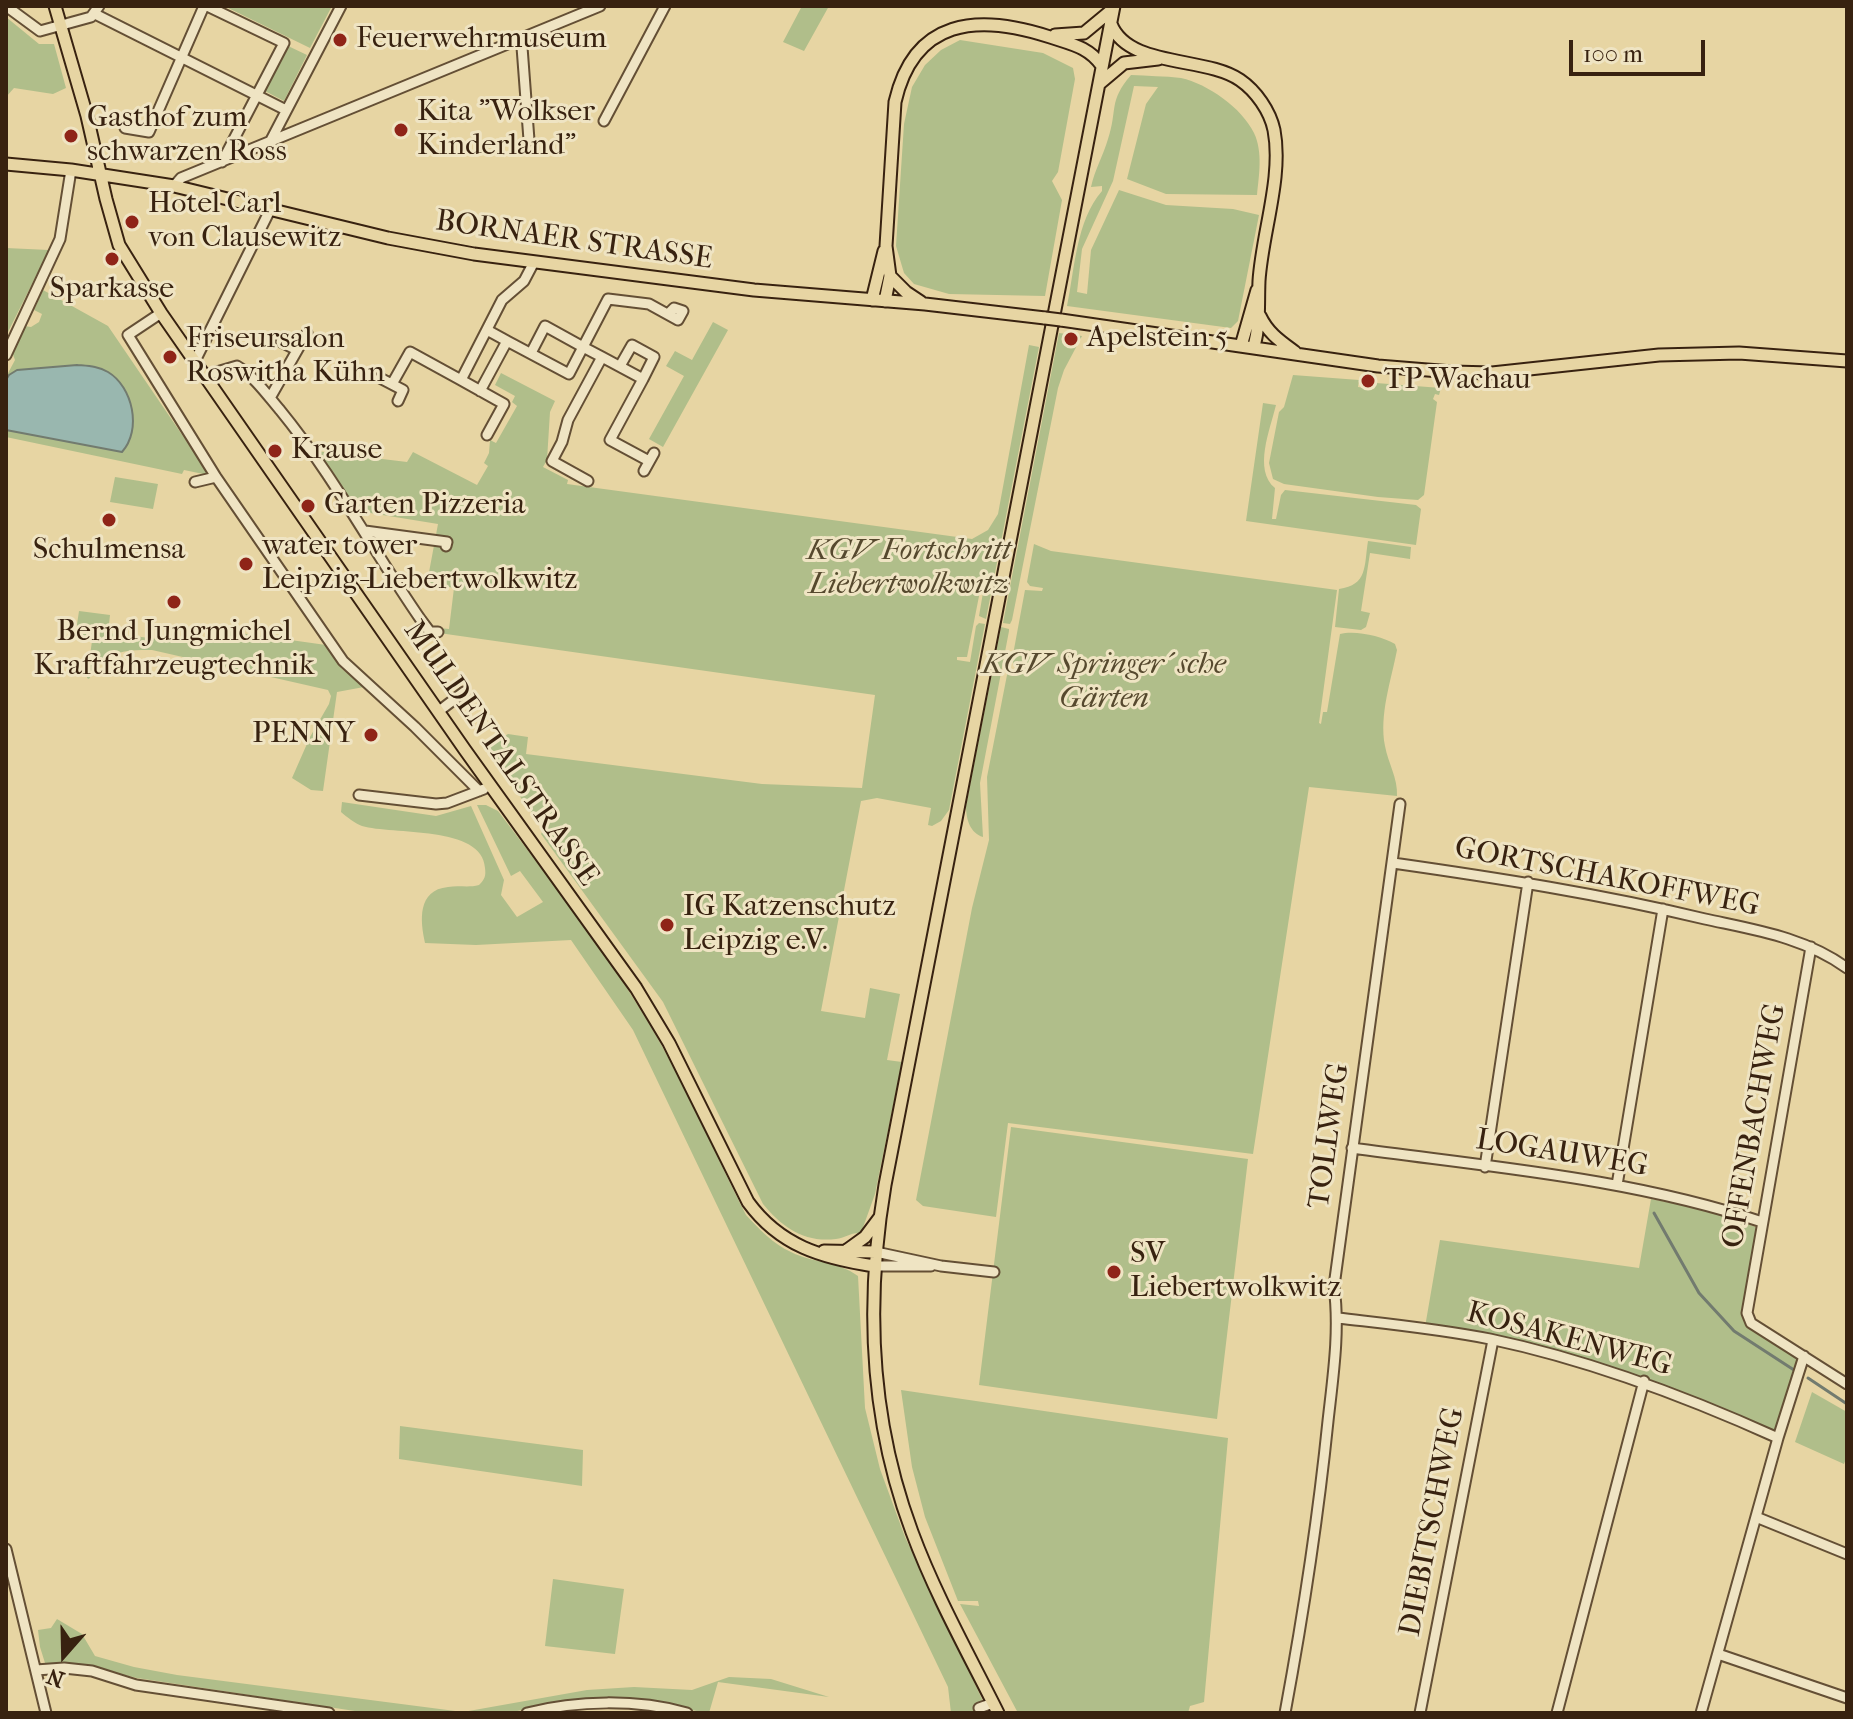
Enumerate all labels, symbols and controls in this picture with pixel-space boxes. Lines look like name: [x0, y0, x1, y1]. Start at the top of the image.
place label: Feuerwehrmuseum: [356, 22, 607, 58]
scale bar: [1573, 24, 1709, 74]
marker: Feuerwehrmuseum: [331, 31, 349, 49]
text: 100 m: [1583, 40, 1643, 68]
place label: Kita "Wolkser Kinderland": [417, 95, 595, 166]
place label: Gasthof zum schwarzen Ross: [87, 101, 287, 172]
marker: Kita "Wolkser Kinderland": [392, 121, 410, 139]
marker: Gasthof zum schwarzen Ross: [62, 127, 80, 145]
place label: Hotel Carl von Clausewitz: [148, 187, 341, 258]
street label: BORNAER STRASSE: [433, 204, 715, 278]
marker: Hotel Carl von Clausewitz: [123, 213, 141, 231]
marker: Sparkasse: [103, 250, 121, 268]
place label: Sparkasse: [50, 272, 174, 308]
place label: Apelstein 5: [1087, 321, 1228, 357]
place label: Friseursalon Roswitha Kühn: [186, 322, 385, 392]
marker: Apelstein 5: [1062, 330, 1080, 348]
marker: Friseursalon Roswitha Kühn: [161, 348, 179, 366]
place label: TP Wachau: [1384, 363, 1531, 399]
marker: TP Wachau: [1359, 372, 1377, 390]
place label: Krause: [291, 433, 382, 469]
marker: Krause: [266, 442, 284, 460]
place label: Garten Pizzeria: [324, 488, 525, 524]
marker: Garten Pizzeria: [299, 497, 317, 515]
marker: Schulmensa: [100, 511, 118, 529]
place label: water tower Leipzig-Liebertwolkwitz: [262, 529, 577, 600]
place label: Schulmensa: [33, 533, 185, 569]
park label: KGV Fortschritt Liebertwolkwitz: [807, 534, 1011, 604]
marker: water tower Leipzig-Liebertwolkwitz: [237, 555, 255, 573]
marker: Bernd Jungmichel Kraftfahrzeugtechnik: [165, 593, 183, 611]
street label: MULDENTALSTRASSE: [395, 614, 605, 894]
place label: Bernd Jungmichel Kraftfahrzeugtechnik: [33, 615, 315, 686]
park label: KGV Springer´sche Gärten: [982, 648, 1226, 718]
place label: PENNY: [252, 717, 355, 753]
marker: PENNY: [362, 726, 380, 744]
street label: GORTSCHAKOFFWEG: [1452, 831, 1762, 925]
place label: IG Katzenschutz Leipzig e.V.: [683, 890, 896, 960]
marker: IG Katzenschutz Leipzig e.V.: [658, 916, 676, 934]
street label: OFFENBACHWEG: [1716, 1001, 1794, 1251]
street label: TOLLWEG: [1302, 1061, 1358, 1211]
street label: LOGAUWEG: [1473, 1123, 1651, 1185]
place label: SV Liebertwolkwitz: [1130, 1237, 1341, 1308]
marker: SV Liebertwolkwitz: [1105, 1263, 1123, 1281]
street label: KOSAKENWEG: [1462, 1295, 1676, 1385]
street label: DIEBITSCHWEG: [1393, 1405, 1473, 1639]
north arrow: [24, 1615, 104, 1695]
text: N: [44, 1662, 68, 1693]

